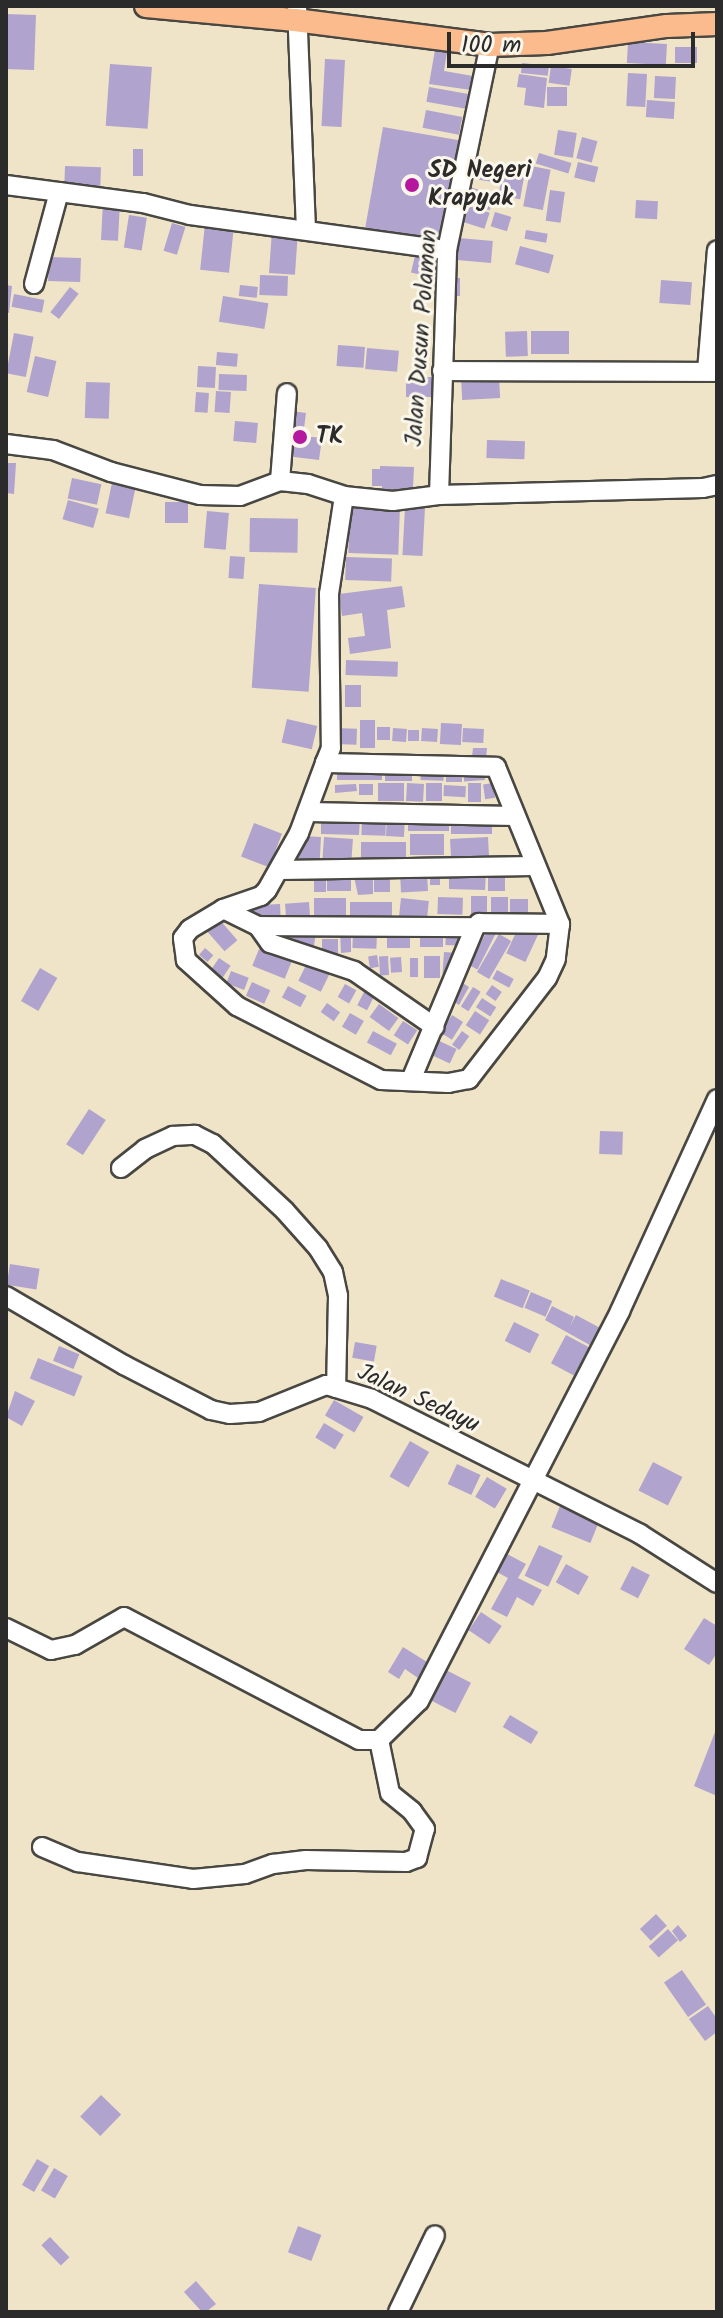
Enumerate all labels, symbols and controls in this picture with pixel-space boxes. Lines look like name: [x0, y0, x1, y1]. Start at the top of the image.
scale bar: [451, 16, 699, 66]
text: 100 m: [461, 26, 521, 65]
place label: SD Negeri Krapyak: [428, 157, 532, 213]
marker: SD Negeri Krapyak: [403, 176, 421, 194]
street label: Jalan Dusun Polaman: [400, 229, 444, 447]
place label: TK: [316, 423, 344, 451]
marker: TK: [291, 428, 309, 446]
street label: Jalan Sedayu: [352, 1358, 484, 1440]

